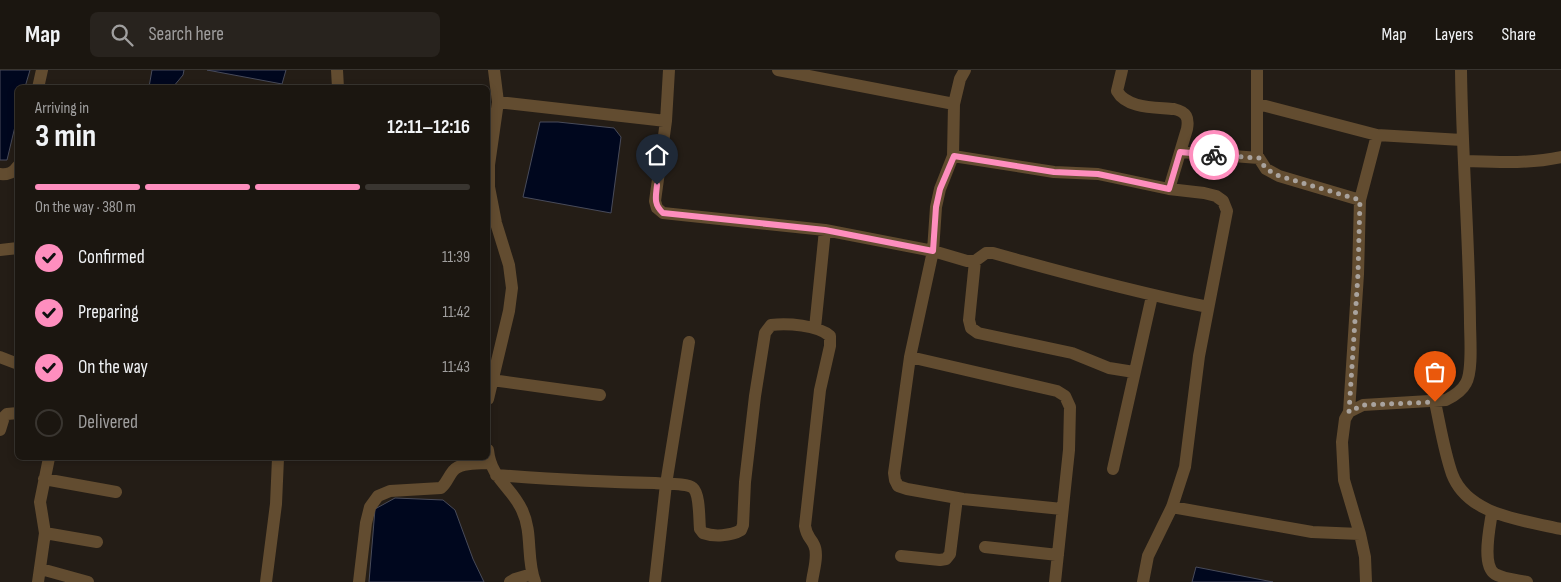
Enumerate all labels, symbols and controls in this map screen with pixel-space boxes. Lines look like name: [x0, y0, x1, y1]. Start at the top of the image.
search box: [90, 12, 440, 57]
text: Map: [25, 20, 60, 49]
icon: search: [108, 21, 136, 49]
text: Search here: [148, 23, 224, 46]
text: Map: [1382, 24, 1407, 45]
text: Layers: [1435, 24, 1474, 45]
text: Share: [1502, 24, 1536, 45]
text: Arriving in: [35, 99, 89, 118]
text: 12:11–12:16: [387, 116, 470, 139]
text: 3 min: [35, 117, 96, 156]
courier: [1189, 130, 1239, 180]
pin: [636, 134, 678, 185]
icon: home: [643, 141, 671, 169]
icon: bike: [1200, 141, 1228, 169]
text: On the way · 380 m: [35, 198, 136, 217]
icon: check: [35, 244, 63, 272]
text: Confirmed: [78, 246, 145, 269]
text: 11:39: [442, 248, 470, 267]
icon: check: [35, 299, 63, 327]
text: Preparing: [78, 301, 139, 324]
text: 11:42: [442, 303, 470, 322]
pin: [1414, 351, 1456, 402]
icon: check: [35, 354, 63, 382]
text: On the way: [78, 356, 148, 379]
text: 11:43: [442, 358, 470, 377]
icon: bag: [1421, 358, 1449, 386]
text: Delivered: [78, 411, 138, 434]

